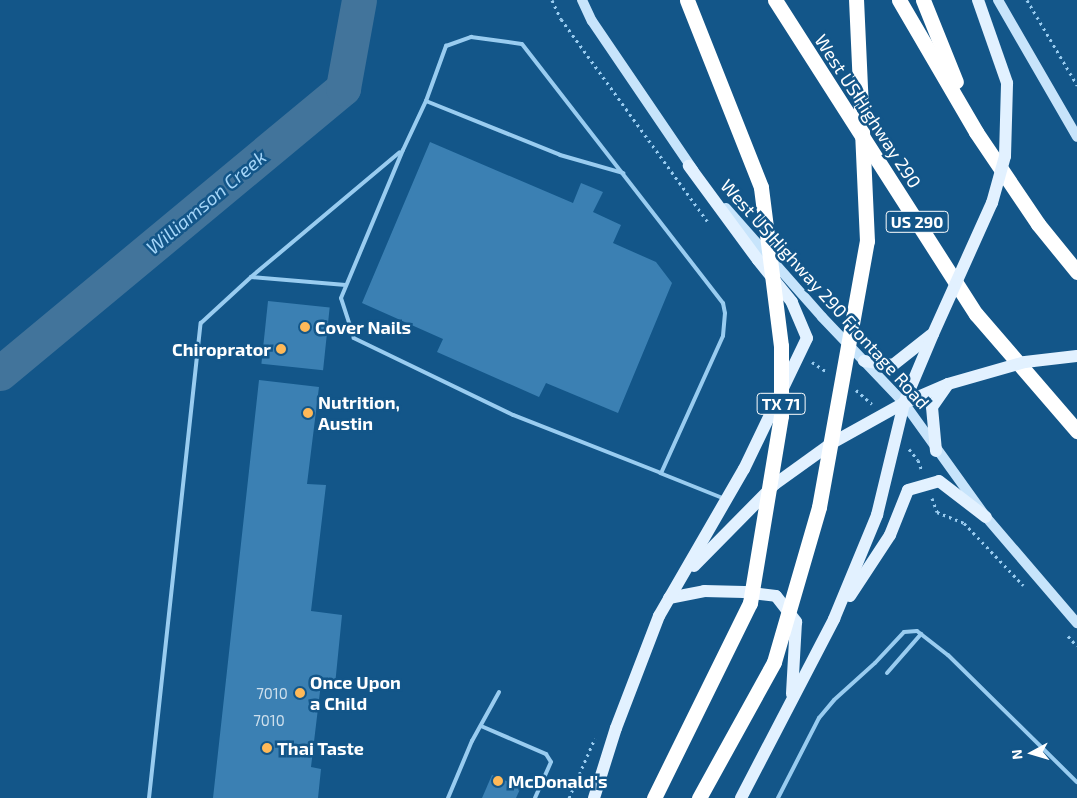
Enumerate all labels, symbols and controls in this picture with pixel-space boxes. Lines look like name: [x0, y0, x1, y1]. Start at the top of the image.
street label: West US Highway 290: [810, 30, 926, 192]
water label: Williamson Creek: [141, 145, 271, 259]
street label: West US Highway 290 Frontage Road: [716, 175, 934, 413]
road number: US 290: [884, 208, 950, 236]
place label: Cover Nails: [315, 316, 411, 338]
marker: Cover Nails: [299, 321, 311, 333]
place label: Chiroprator: [172, 338, 271, 360]
marker: Chiroprator: [275, 343, 287, 355]
road number: TX 71: [756, 390, 806, 418]
place label: Nutrition, Austin: [318, 392, 400, 434]
marker: Nutrition, Austin: [302, 407, 314, 419]
place label: Once Upon a Child: [310, 672, 401, 714]
house number: 7010: [256, 685, 288, 703]
marker: Once Upon a Child: [294, 687, 306, 699]
house number: 7010: [253, 712, 285, 730]
north arrow: [1007, 728, 1057, 778]
place label: Thai Taste: [277, 737, 364, 759]
marker: Thai Taste: [261, 742, 273, 754]
text: N: [1008, 749, 1026, 761]
place label: McDonald's: [508, 770, 608, 792]
marker: McDonald's: [492, 775, 504, 787]

